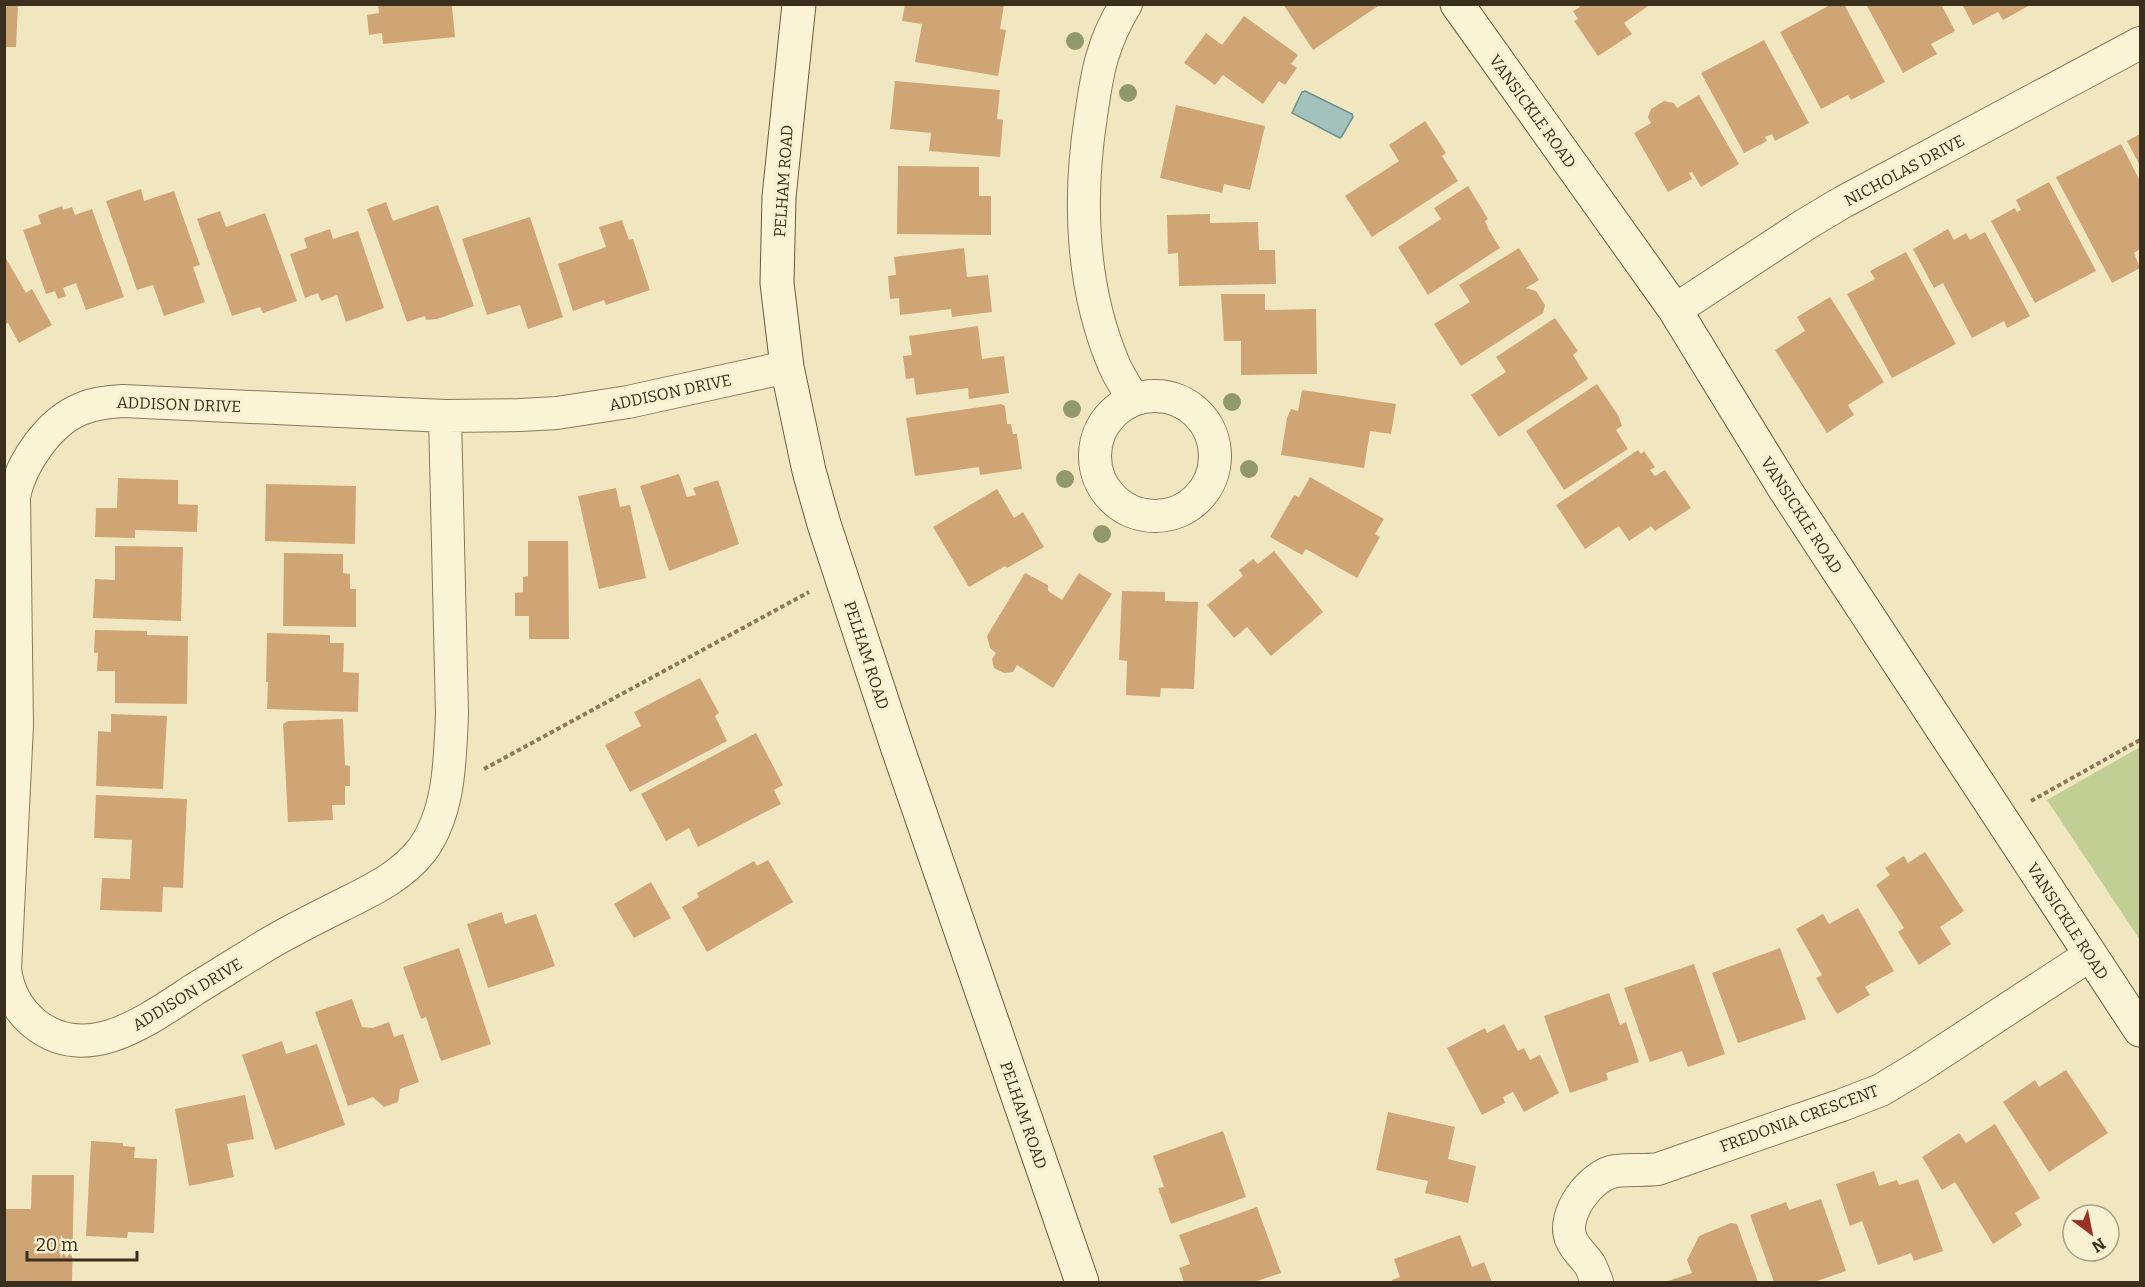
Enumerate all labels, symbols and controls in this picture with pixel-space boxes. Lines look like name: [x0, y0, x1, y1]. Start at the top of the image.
street label: VANSICKLE ROAD: [1485, 51, 1580, 172]
street label: PELHAM ROAD: [770, 124, 797, 238]
street label: NICHOLAS DRIVE: [1841, 131, 1968, 210]
street label: ADDISON DRIVE: [607, 370, 733, 415]
street label: ADDISON DRIVE: [116, 393, 242, 416]
street label: VANSICKLE ROAD: [1757, 453, 1846, 577]
street label: PELHAM ROAD: [840, 599, 893, 712]
street label: VANSICKLE ROAD: [2023, 859, 2112, 983]
street label: ADDISON DRIVE: [129, 954, 245, 1035]
street label: PELHAM ROAD: [996, 1059, 1051, 1171]
street label: FREDONIA CRESCENT: [1717, 1081, 1881, 1156]
north arrow: [2061, 1203, 2121, 1263]
scale bar: [27, 1224, 136, 1262]
text: 20 m: [36, 1234, 78, 1256]
text: N: [2088, 1234, 2109, 1257]

